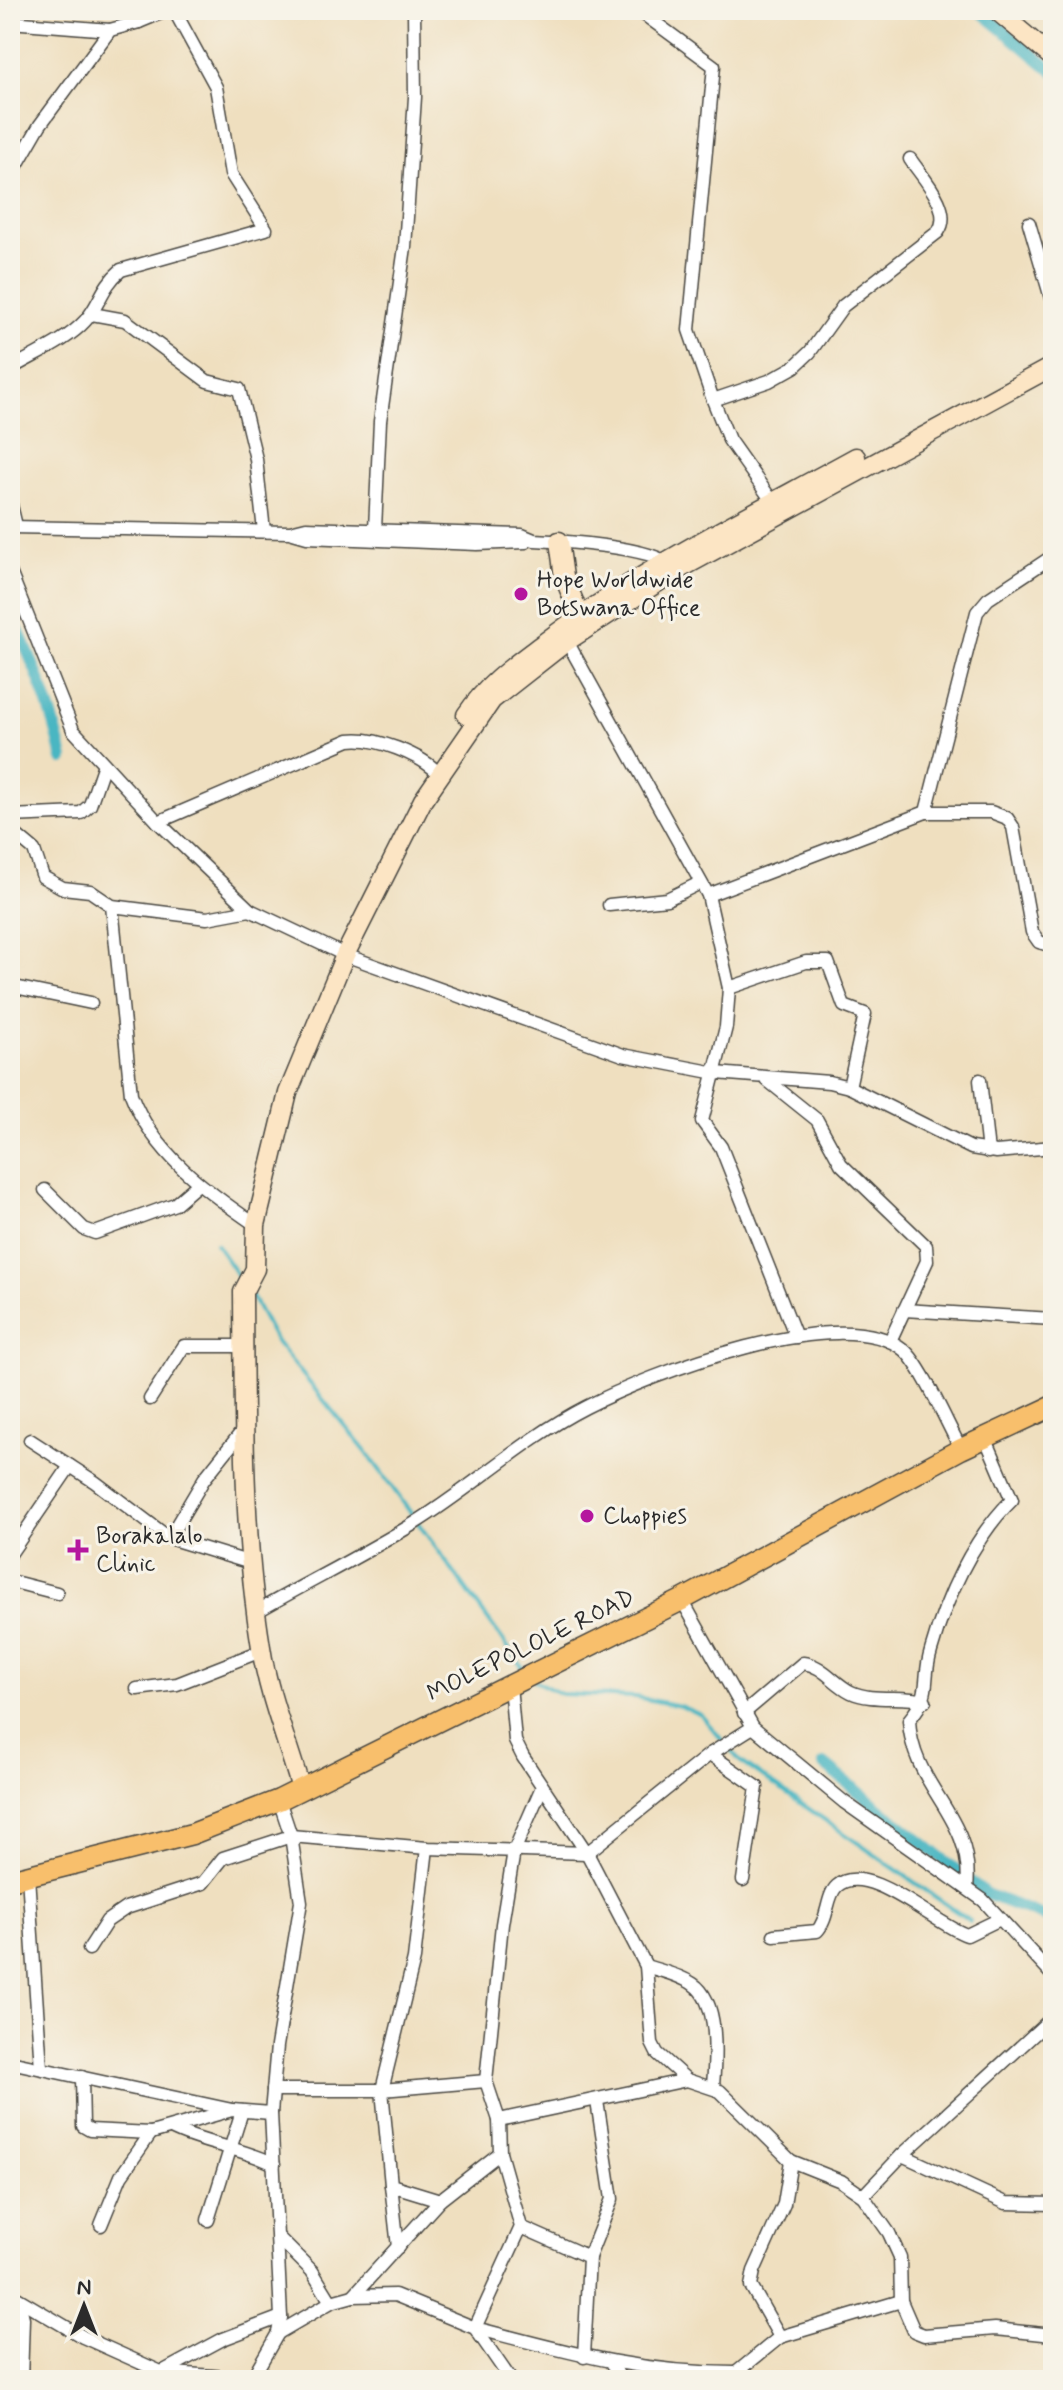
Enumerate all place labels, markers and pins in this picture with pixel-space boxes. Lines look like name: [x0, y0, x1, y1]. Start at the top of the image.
place label: Hope Worldwide Botswana Office: [537, 565, 701, 624]
marker: Hope Worldwide Botswana Office: [512, 585, 530, 603]
place label: Choppies: [603, 1501, 687, 1532]
marker: Choppies: [578, 1507, 596, 1525]
place label: Borakalalo Clinic: [96, 1521, 203, 1580]
marker: Borakalalo Clinic: [67, 1539, 89, 1561]

